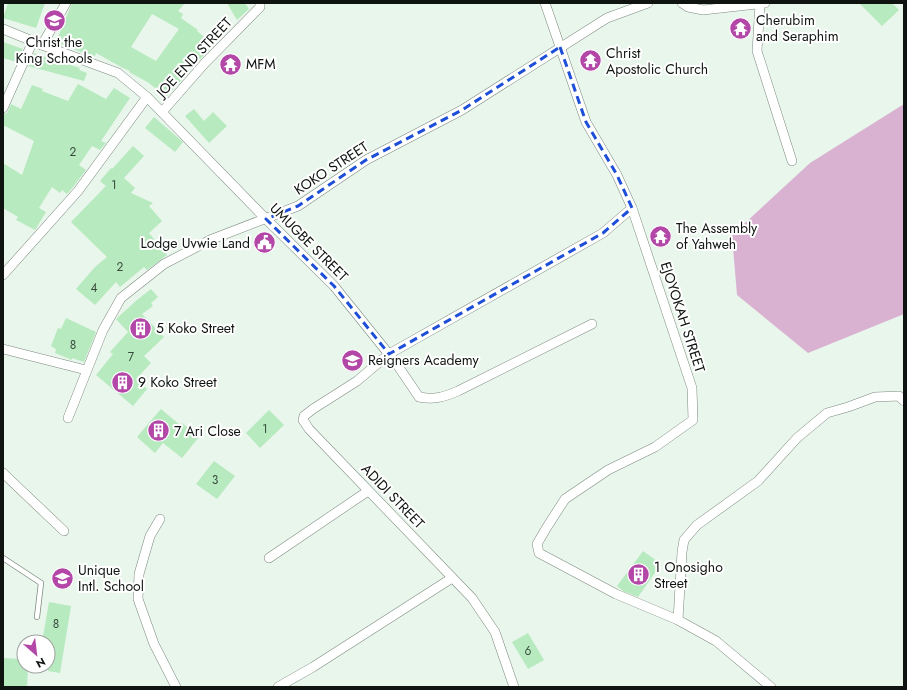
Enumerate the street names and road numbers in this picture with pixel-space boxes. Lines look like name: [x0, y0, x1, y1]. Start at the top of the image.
street label: JOE END STREET: [150, 12, 237, 103]
street label: KOKO STREET: [290, 136, 372, 199]
street label: UMUGBE STREET: [265, 198, 353, 286]
street label: EJOYOKAH STREET: [656, 259, 710, 375]
street label: ADIDI STREET: [357, 459, 429, 533]

